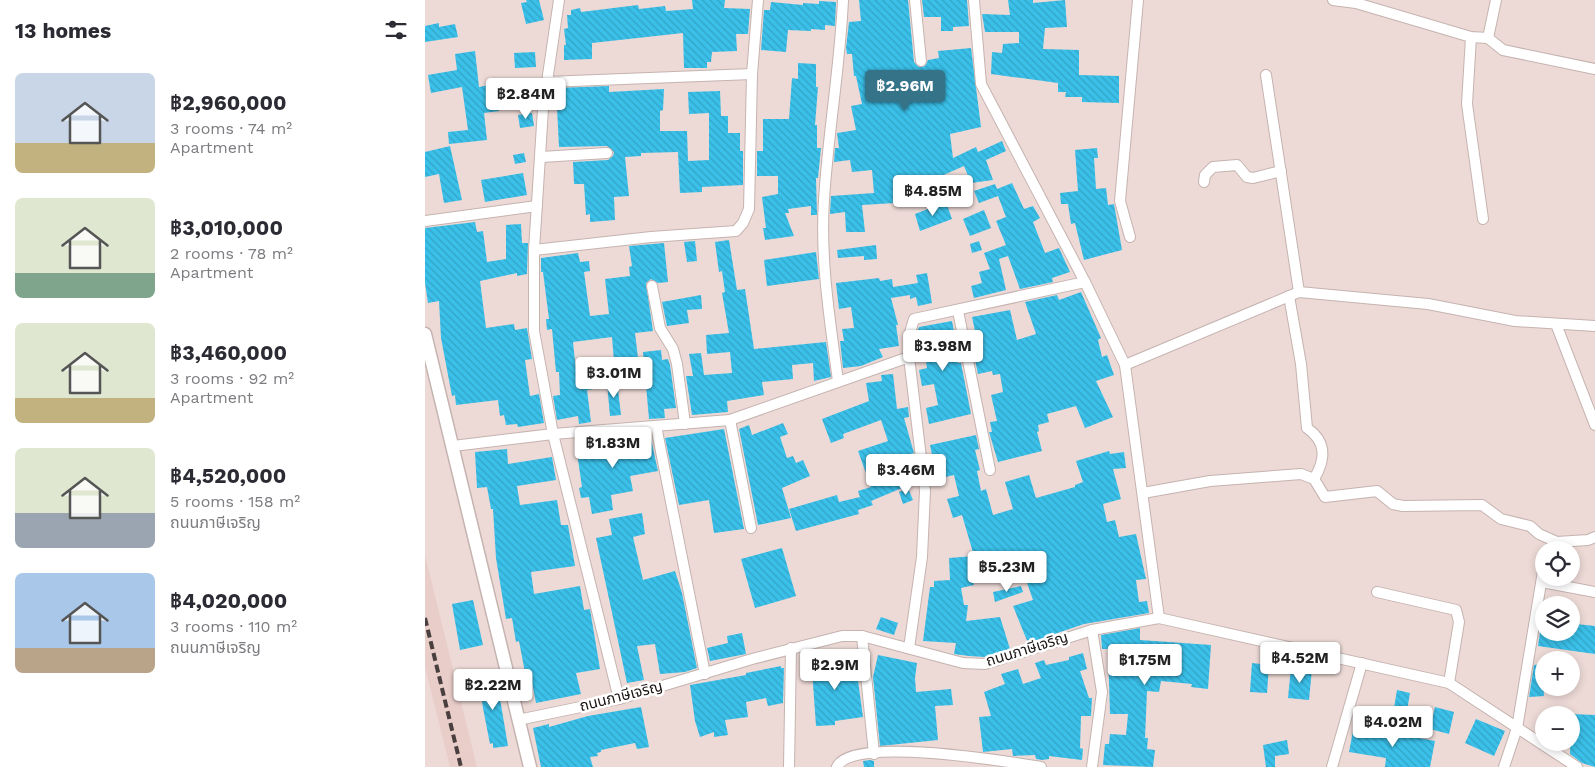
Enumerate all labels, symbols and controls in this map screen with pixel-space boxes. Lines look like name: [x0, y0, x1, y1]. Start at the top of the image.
icon: filters: [382, 16, 410, 44]
text: 13 homes: [15, 18, 111, 43]
pin: ฿2.96M: [864, 70, 946, 112]
text: ฿2.96M: [876, 76, 934, 95]
pin: ฿2.84M: [485, 78, 567, 120]
text: ฿2.84M: [497, 84, 555, 103]
text: ฿2,960,000: [170, 90, 286, 115]
icon: home: [55, 93, 115, 153]
text: 3 rooms · 74 m²: [170, 119, 292, 138]
text: Apartment: [170, 138, 253, 157]
pin: ฿4.85M: [892, 174, 974, 217]
text: ฿4.85M: [904, 181, 962, 200]
text: ฿3,010,000: [170, 215, 283, 240]
icon: home: [55, 218, 115, 278]
text: 2 rooms · 78 m²: [170, 244, 293, 263]
text: Apartment: [170, 263, 253, 282]
pin: ฿3.98M: [902, 330, 984, 372]
text: ฿3.98M: [914, 336, 972, 355]
text: ฿3,460,000: [170, 340, 287, 365]
icon: home: [55, 343, 115, 403]
pin: ฿3.01M: [573, 356, 655, 399]
text: ฿3.01M: [586, 363, 642, 382]
text: 3 rooms · 92 m²: [170, 369, 294, 388]
text: Apartment: [170, 388, 253, 407]
pin: ฿1.83M: [572, 426, 654, 469]
text: ฿1.83M: [586, 433, 640, 452]
pin: ฿3.46M: [865, 454, 947, 496]
text: ฿3.46M: [877, 460, 935, 479]
text: ฿4,520,000: [170, 463, 286, 488]
icon: home: [55, 468, 115, 528]
text: 5 rooms · 158 m²: [170, 492, 300, 511]
text: ถนนภาษีเจริญ: [170, 513, 261, 532]
map controls: [1535, 541, 1580, 751]
button: locate: [1535, 541, 1580, 586]
pin: ฿5.23M: [966, 550, 1048, 593]
text: ฿5.23M: [979, 557, 1035, 576]
text: ฿4,020,000: [170, 588, 287, 613]
icon: home: [55, 593, 115, 653]
button: layers: [1535, 596, 1580, 641]
text: 3 rooms · 110 m²: [170, 617, 297, 636]
street label: ถนนภาษีเจริญ: [984, 628, 1070, 670]
text: ถนนภาษีเจริญ: [170, 638, 261, 657]
pin: ฿4.52M: [1259, 642, 1341, 684]
pin: ฿1.75M: [1104, 644, 1186, 686]
pin: ฿2.9M: [800, 648, 870, 691]
text: ฿4.52M: [1271, 648, 1329, 667]
text: ฿1.75M: [1119, 650, 1171, 669]
button: +: [1535, 651, 1580, 696]
text: ฿2.9M: [811, 655, 859, 674]
pin: ฿2.22M: [452, 668, 534, 711]
text: ฿2.22M: [464, 675, 522, 694]
street label: ถนนภาษีเจริญ: [578, 677, 664, 715]
pin: ฿4.02M: [1352, 706, 1434, 748]
button: −: [1535, 706, 1580, 751]
text: ฿4.02M: [1364, 712, 1422, 731]

